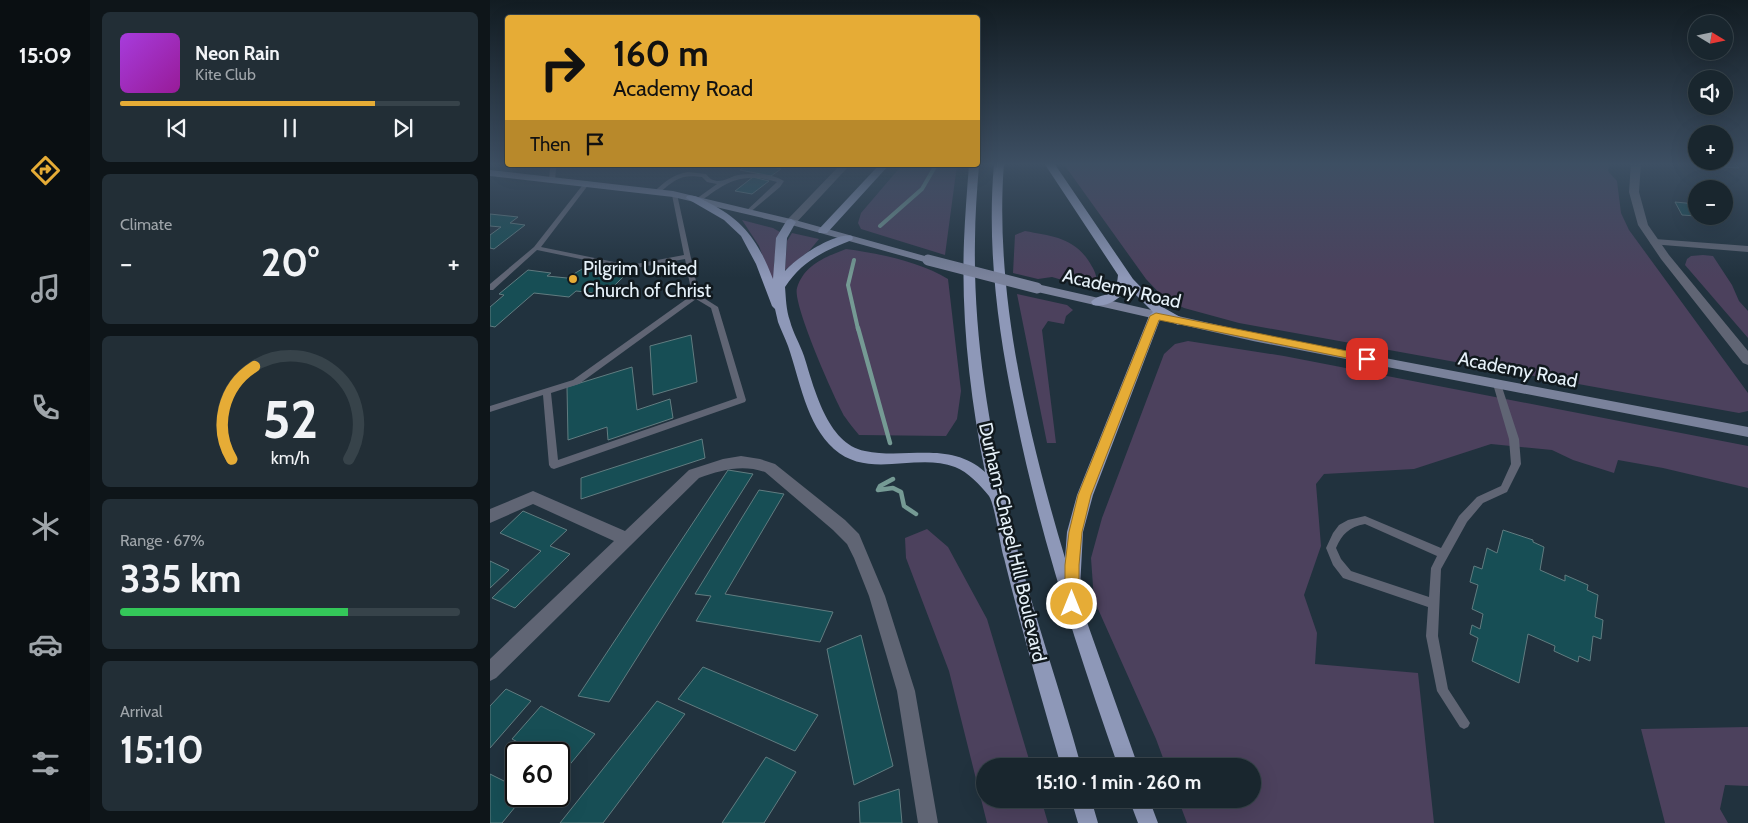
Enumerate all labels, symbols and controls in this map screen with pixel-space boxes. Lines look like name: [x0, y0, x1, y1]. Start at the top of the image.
north arrow: [1688, 15, 1732, 60]
map controls: [1688, 15, 1733, 225]
text: 160 m: [613, 32, 709, 75]
icon: right: [530, 35, 595, 100]
text: 15:09: [19, 42, 71, 69]
text: Neon Rain: [195, 42, 280, 65]
text: Kite Club: [195, 65, 256, 84]
button: sound: [1688, 70, 1733, 115]
text: Academy Road: [613, 75, 753, 102]
icon: previous: [163, 114, 191, 142]
icon: pause: [276, 114, 304, 142]
icon: next: [389, 114, 417, 142]
button: +: [1688, 125, 1733, 170]
icon: arrive: [581, 130, 609, 158]
text: Then: [530, 133, 571, 156]
icon: directions: [28, 153, 63, 188]
button: −: [1688, 180, 1733, 225]
text: Climate: [120, 215, 172, 234]
text: 20°: [261, 239, 319, 286]
text: −: [120, 246, 132, 280]
text: +: [448, 246, 460, 280]
place label: Pilgrim United Church of Christ: [583, 257, 712, 302]
street label: Academy Road: [1060, 264, 1183, 313]
icon: music: [28, 271, 63, 306]
marker: Pilgrim United Church of Christ: [567, 273, 579, 285]
pin: [1346, 338, 1388, 380]
icon: arrive: [1353, 345, 1381, 373]
street label: Academy Road: [1456, 347, 1579, 392]
text: 52: [262, 388, 318, 451]
icon: phone: [28, 390, 63, 425]
street label: Durham-Chapel Hill Boulevard: [974, 420, 1051, 664]
text: km/h: [270, 447, 310, 468]
icon: climate: [28, 509, 63, 544]
text: Range · 67%: [120, 531, 205, 550]
text: 335 km: [120, 555, 241, 602]
position arrow: [1045, 577, 1097, 629]
icon: car: [28, 627, 63, 662]
text: Arrival: [120, 702, 163, 721]
text: 15:10: [120, 726, 204, 773]
speed limit sign: 60: [505, 742, 570, 807]
icon: filters: [28, 746, 63, 781]
text: 15:10 · 1 min · 260 m: [1036, 771, 1201, 794]

